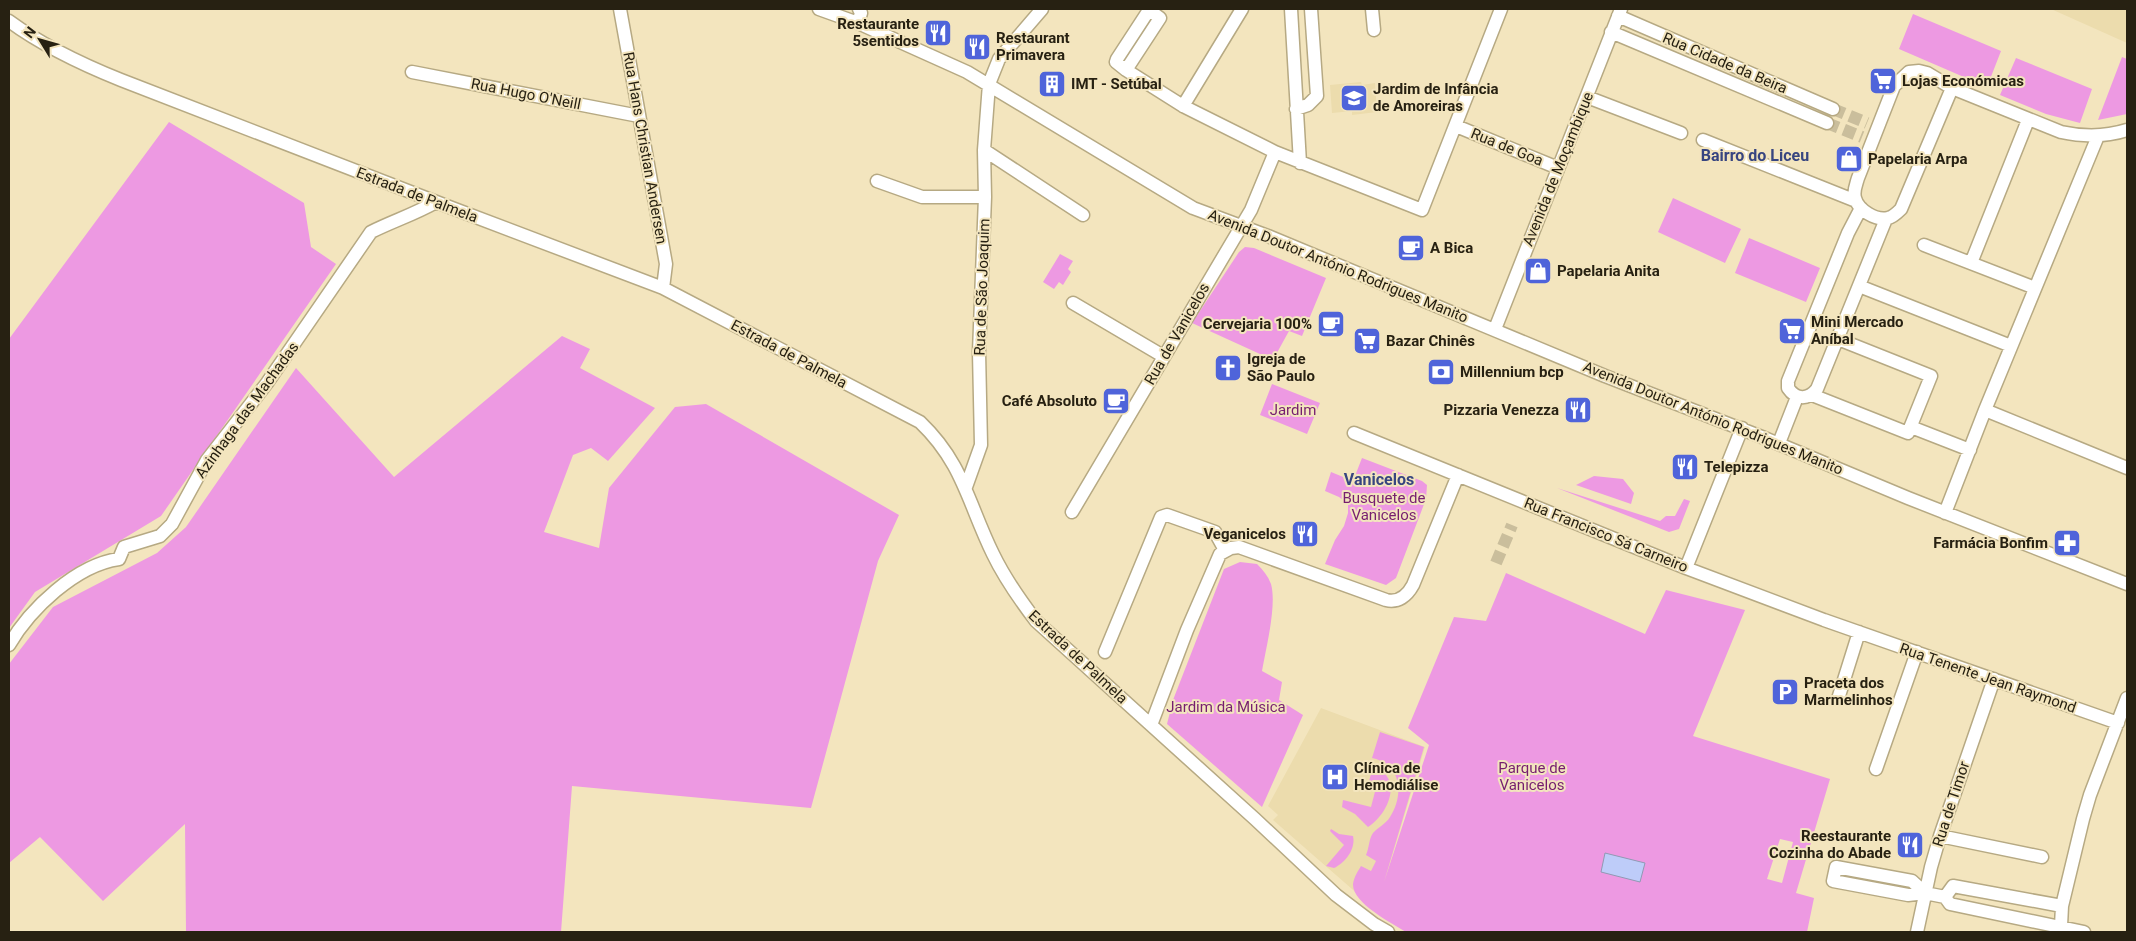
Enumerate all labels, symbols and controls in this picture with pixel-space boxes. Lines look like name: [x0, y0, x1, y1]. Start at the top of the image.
north arrow: [15, 15, 65, 65]
place label: Restaurante 5sentidos: [837, 15, 919, 50]
restaurant icon: Restaurante 5sentidos: [923, 18, 953, 48]
text: N: [20, 23, 39, 41]
place label: Restaurant Primavera: [996, 29, 1070, 64]
street label: Rua Cidade da Beira: [1660, 29, 1790, 97]
restaurant icon: Restaurant Primavera: [962, 32, 992, 62]
street label: Rua Hans Christian Andersen: [619, 51, 671, 245]
supermarket icon: Lojas Económicas: [1868, 66, 1898, 96]
building icon: IMT - Setúbal: [1037, 69, 1067, 99]
place label: Lojas Económicas: [1902, 72, 2024, 90]
street label: Rua Hugo O'Neill: [470, 75, 582, 113]
place label: IMT - Setúbal: [1071, 75, 1162, 93]
place label: Jardim de Infância de Amoreiras: [1373, 80, 1499, 115]
school or university icon: Jardim de Infância de Amoreiras: [1339, 83, 1369, 113]
street label: Avenida de Moçambique: [1519, 89, 1597, 249]
street label: Rua de Goa: [1468, 124, 1546, 170]
shop icon: Papelaria Arpa: [1834, 144, 1864, 174]
district label: Bairro do Liceu: [1701, 146, 1809, 165]
place label: Papelaria Arpa: [1868, 150, 1967, 168]
street label: Estrada de Palmela: [354, 164, 480, 226]
street label: Avenida Doutor António Rodrigues Manito: [1205, 205, 1471, 327]
street label: Rua de São Joaquim: [971, 218, 993, 356]
cafe icon: A Bica: [1396, 233, 1426, 263]
place label: A Bica: [1430, 239, 1473, 257]
shop icon: Papelaria Anita: [1523, 256, 1553, 286]
place label: Papelaria Anita: [1557, 262, 1660, 280]
street label: Rua de Vanicelos: [1141, 280, 1213, 388]
cafe icon: Cervejaria 100%: [1316, 309, 1346, 339]
place label: Mini Mercado Aníbal: [1811, 313, 1904, 348]
place label: Cervejaria 100%: [1203, 315, 1312, 333]
street label: Estrada de Palmela: [728, 316, 850, 392]
supermarket icon: Mini Mercado Aníbal: [1777, 316, 1807, 346]
supermarket icon: Bazar Chinês: [1352, 326, 1382, 356]
place label: Bazar Chinês: [1386, 332, 1475, 350]
street label: Azinhaga das Machadas: [192, 338, 302, 482]
place label: Igreja de São Paulo: [1247, 350, 1315, 385]
church icon: Igreja de São Paulo: [1213, 353, 1243, 383]
bank icon: Millennium bcp: [1426, 357, 1456, 387]
street label: Avenida Doutor António Rodrigues Manito: [1580, 357, 1846, 479]
place label: Millennium bcp: [1460, 363, 1564, 381]
cafe icon: Café Absoluto: [1101, 386, 1131, 416]
place label: Café Absoluto: [1002, 392, 1097, 410]
restaurant icon: Pizzaria Venezza: [1563, 395, 1593, 425]
park label: Jardim: [1270, 401, 1316, 419]
place label: Pizzaria Venezza: [1443, 401, 1559, 419]
restaurant icon: Telepizza: [1670, 452, 1700, 482]
place label: Telepizza: [1704, 458, 1769, 476]
district label: Vanicelos: [1344, 470, 1414, 489]
park label: Busquete de Vanicelos: [1342, 489, 1426, 524]
street label: Rua Francisco Sá Carneiro: [1521, 494, 1691, 576]
restaurant icon: Veganicelos: [1290, 519, 1320, 549]
place label: Veganicelos: [1203, 525, 1286, 543]
pharmacy icon: Farmácia Bonfim: [2052, 528, 2082, 558]
place label: Farmácia Bonfim: [1933, 534, 2048, 552]
street label: Estrada de Palmela: [1025, 607, 1131, 707]
street label: Rua Tenente Jean Raymond: [1897, 639, 2079, 717]
place label: Praceta dos Marmelinhos: [1804, 674, 1893, 709]
parking icon: Praceta dos Marmelinhos: [1770, 677, 1800, 707]
park label: Jardim da Música: [1166, 698, 1286, 716]
place label: Clínica de Hemodiálise: [1354, 759, 1438, 794]
park label: Parque de Vanicelos: [1498, 759, 1566, 794]
street label: Rua de Timor: [1929, 759, 1973, 849]
hospital icon: Clínica de Hemodiálise: [1320, 762, 1350, 792]
place label: Reestaurante Cozinha do Abade: [1769, 827, 1891, 862]
restaurant icon: Reestaurante Cozinha do Abade: [1895, 830, 1925, 860]

